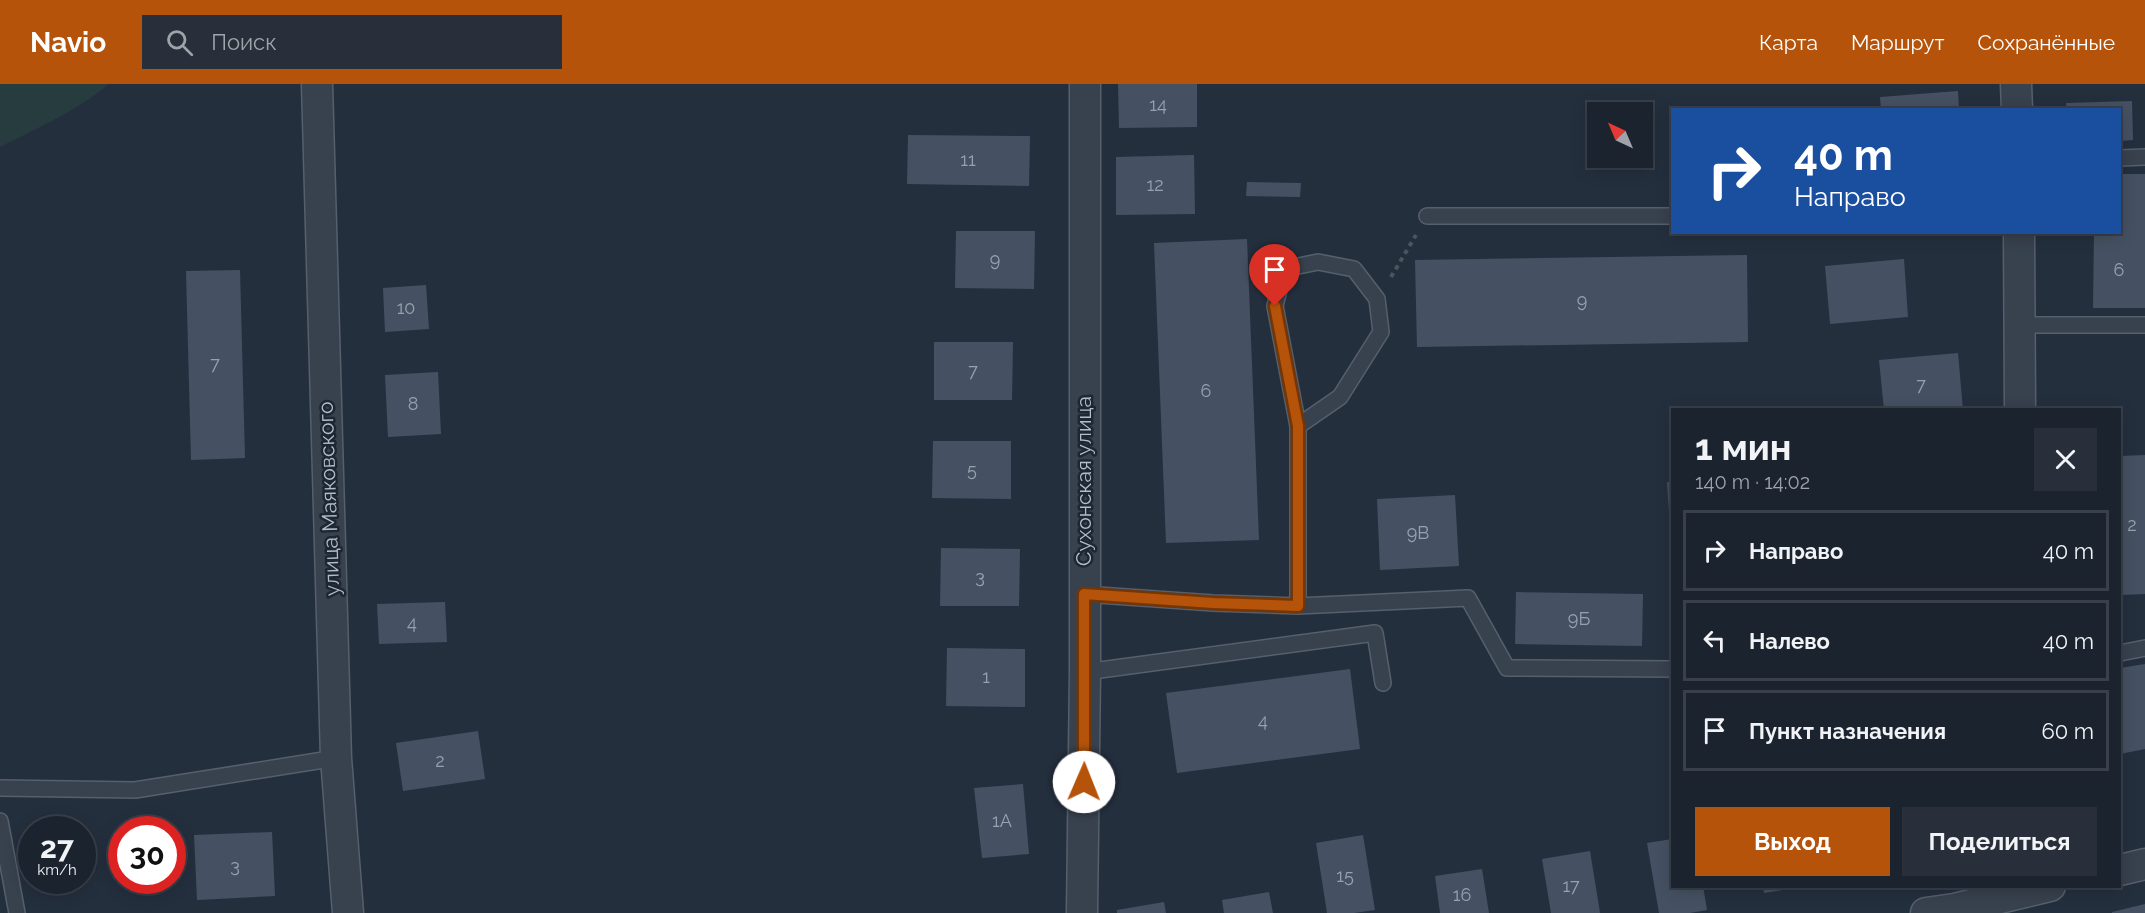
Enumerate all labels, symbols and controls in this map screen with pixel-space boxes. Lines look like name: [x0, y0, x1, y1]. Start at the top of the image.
search box: [142, 15, 562, 69]
text: Navio: [30, 26, 106, 59]
icon: search: [163, 26, 196, 59]
text: Поиск: [211, 29, 277, 55]
text: Карта: [1759, 30, 1818, 55]
text: Маршрут: [1851, 30, 1944, 55]
text: Сохранённые: [1977, 30, 2115, 55]
house number: 14: [1149, 94, 1167, 115]
north arrow: [1587, 102, 1653, 168]
map controls: [1587, 102, 1653, 168]
text: 40 m: [1794, 131, 1893, 180]
icon: right: [1695, 132, 1773, 210]
house number: 11: [960, 149, 976, 170]
house number: 12: [1146, 174, 1164, 195]
text: Направо: [1794, 181, 1906, 212]
pin: [1249, 244, 1300, 306]
house number: 9: [990, 249, 1000, 270]
icon: arrive: [1258, 253, 1291, 286]
house number: 6: [2114, 259, 2125, 280]
house number: 9: [1577, 290, 1587, 311]
house number: 10: [397, 297, 415, 318]
house number: 7: [210, 353, 220, 374]
house number: 7: [968, 360, 978, 381]
house number: 7: [1916, 374, 1926, 395]
house number: 6: [1201, 380, 1212, 401]
house number: 8: [408, 393, 418, 414]
street label: Сухонская улица: [1071, 396, 1096, 566]
street label: улица Маяковского: [313, 401, 344, 597]
text: 1 мин: [1695, 426, 1791, 468]
button: close: [2034, 428, 2097, 491]
house number: 5: [967, 459, 977, 480]
text: 140 m · 14:02: [1695, 470, 1810, 494]
house number: 2: [2127, 514, 2137, 535]
house number: 9В: [1407, 522, 1429, 543]
icon: right: [1698, 534, 1731, 567]
text: Направо: [1749, 538, 1843, 564]
text: 40 m: [2043, 538, 2094, 564]
house number: 3: [975, 566, 985, 587]
house number: 9Б: [1568, 608, 1590, 629]
house number: 4: [407, 612, 417, 633]
icon: left: [1698, 624, 1731, 657]
text: Налево: [1749, 628, 1830, 654]
text: 40 m: [2043, 628, 2094, 654]
house number: 1: [982, 666, 990, 687]
house number: 4: [1258, 710, 1268, 731]
icon: arrive: [1698, 714, 1731, 747]
text: Пункт назначения: [1749, 718, 1946, 744]
text: 60 m: [2041, 718, 2094, 744]
house number: 2: [435, 750, 445, 771]
position arrow: [1052, 750, 1116, 814]
button: Выход: [1695, 807, 1890, 876]
button: Поделиться: [1902, 807, 2097, 876]
house number: 1А: [992, 810, 1012, 831]
speed limit sign: 30: [108, 816, 186, 894]
text: 27: [40, 830, 74, 865]
house number: 3: [230, 855, 240, 876]
text: km/h: [37, 861, 77, 879]
house number: 15: [1336, 865, 1354, 886]
house number: 17: [1562, 875, 1580, 896]
house number: 16: [1453, 884, 1471, 905]

